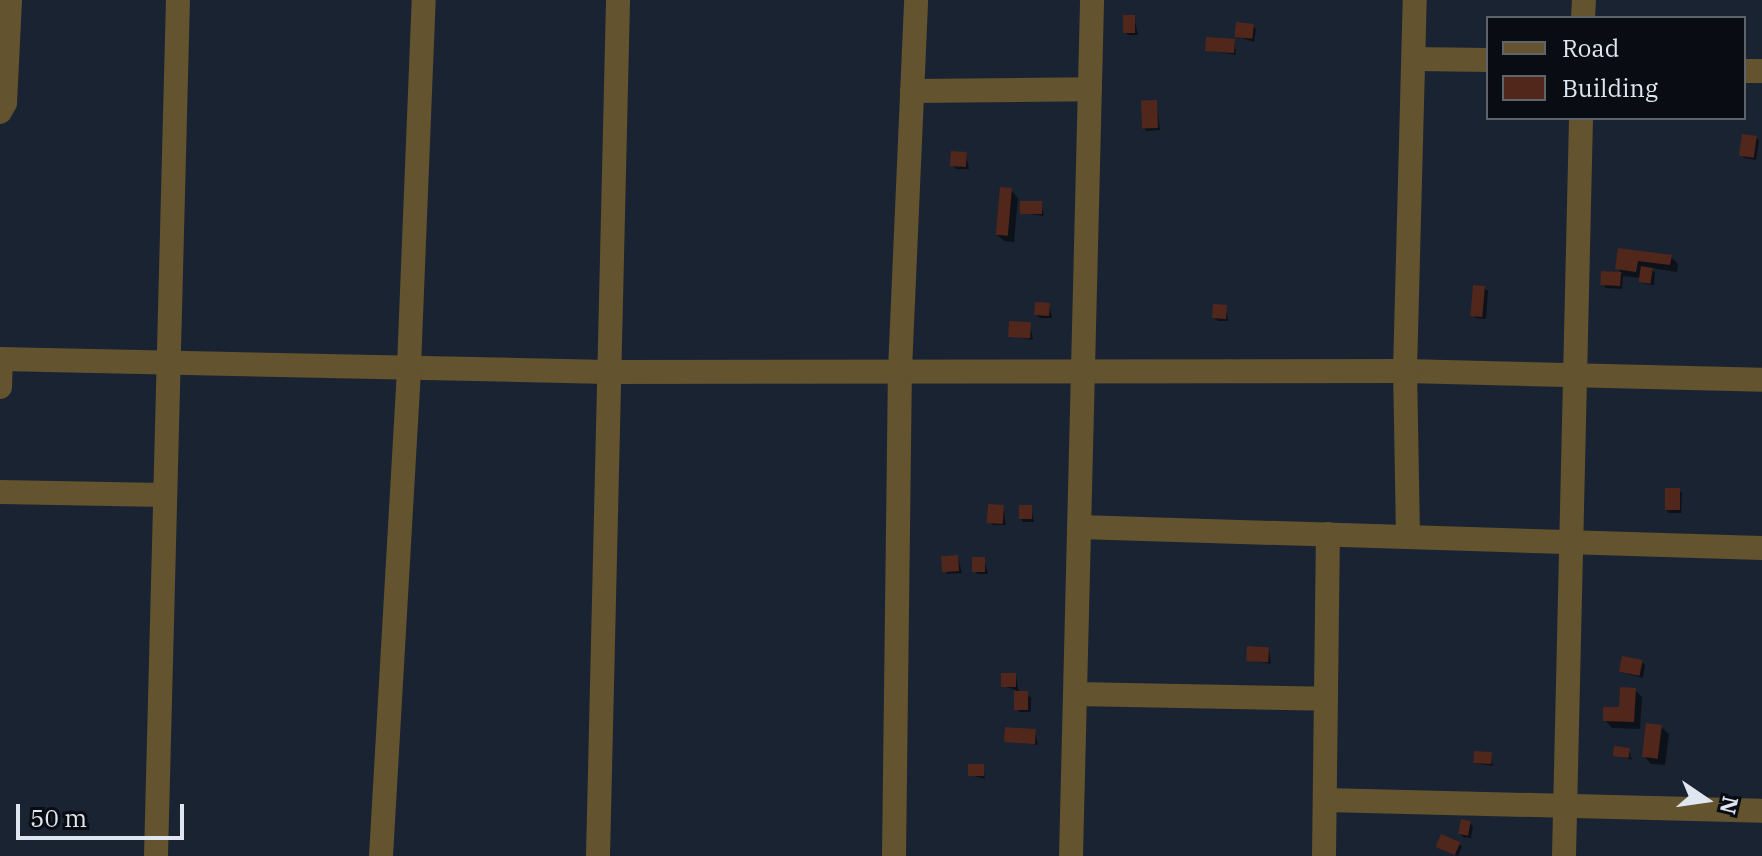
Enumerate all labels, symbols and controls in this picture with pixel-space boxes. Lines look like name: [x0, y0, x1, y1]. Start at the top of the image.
legend: [1486, 16, 1746, 120]
text: Road: [1562, 32, 1619, 64]
text: Building: [1562, 72, 1658, 104]
north arrow: [1666, 760, 1746, 840]
scale bar: [20, 788, 188, 838]
text: N: [1714, 794, 1746, 817]
text: 50 m: [30, 802, 87, 834]

